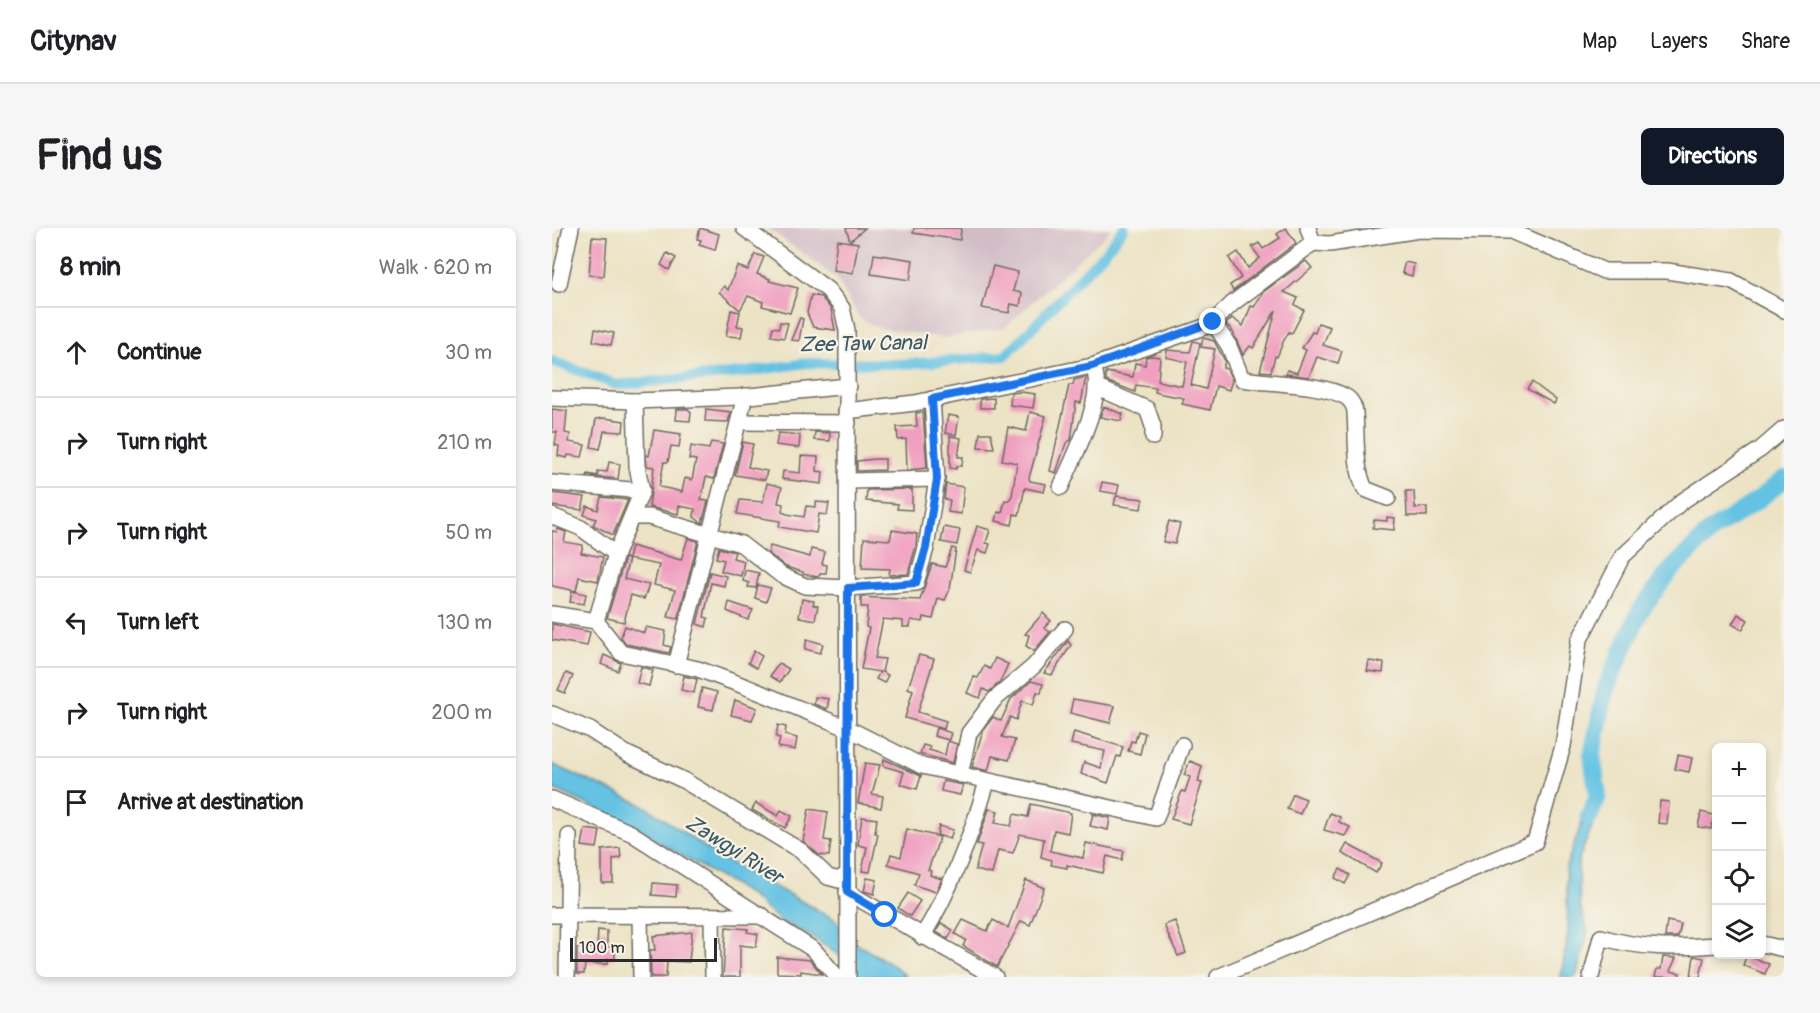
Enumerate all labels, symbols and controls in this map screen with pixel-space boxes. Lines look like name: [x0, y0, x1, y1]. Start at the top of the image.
text: Citynav: [30, 24, 117, 59]
text: Map: [1582, 28, 1617, 55]
text: Layers: [1650, 28, 1708, 55]
text: Share: [1741, 28, 1790, 55]
button: Directions: [1641, 128, 1784, 185]
text: Find us: [36, 130, 162, 182]
text: 8 min: [60, 251, 121, 283]
text: Walk · 620 m: [379, 255, 492, 280]
route end: [1199, 308, 1225, 334]
water label: Zee Taw Canal: [799, 329, 929, 359]
icon: ahead: [60, 336, 93, 369]
text: Continue: [117, 338, 201, 366]
text: 30 m: [445, 340, 492, 365]
icon: right: [60, 426, 93, 459]
text: Turn right: [117, 428, 207, 456]
text: 210 m: [437, 430, 492, 455]
icon: right: [60, 516, 93, 549]
text: Turn right: [117, 518, 207, 546]
text: 50 m: [445, 520, 492, 545]
icon: left: [60, 606, 93, 639]
text: Turn left: [117, 608, 199, 636]
text: 130 m: [437, 610, 492, 635]
icon: right: [60, 696, 93, 729]
text: Turn right: [117, 698, 207, 726]
text: 200 m: [431, 700, 492, 725]
map controls: [1712, 743, 1766, 959]
button: +: [1712, 743, 1766, 797]
icon: arrive: [60, 786, 93, 819]
text: Arrive at destination: [117, 788, 303, 816]
button: −: [1712, 797, 1766, 851]
water label: Zawgyi River: [680, 809, 790, 892]
button: locate: [1712, 851, 1766, 905]
route start: [871, 901, 897, 927]
button: layers: [1712, 905, 1766, 959]
scale bar: [570, 935, 717, 962]
text: 100 m: [579, 938, 625, 958]

